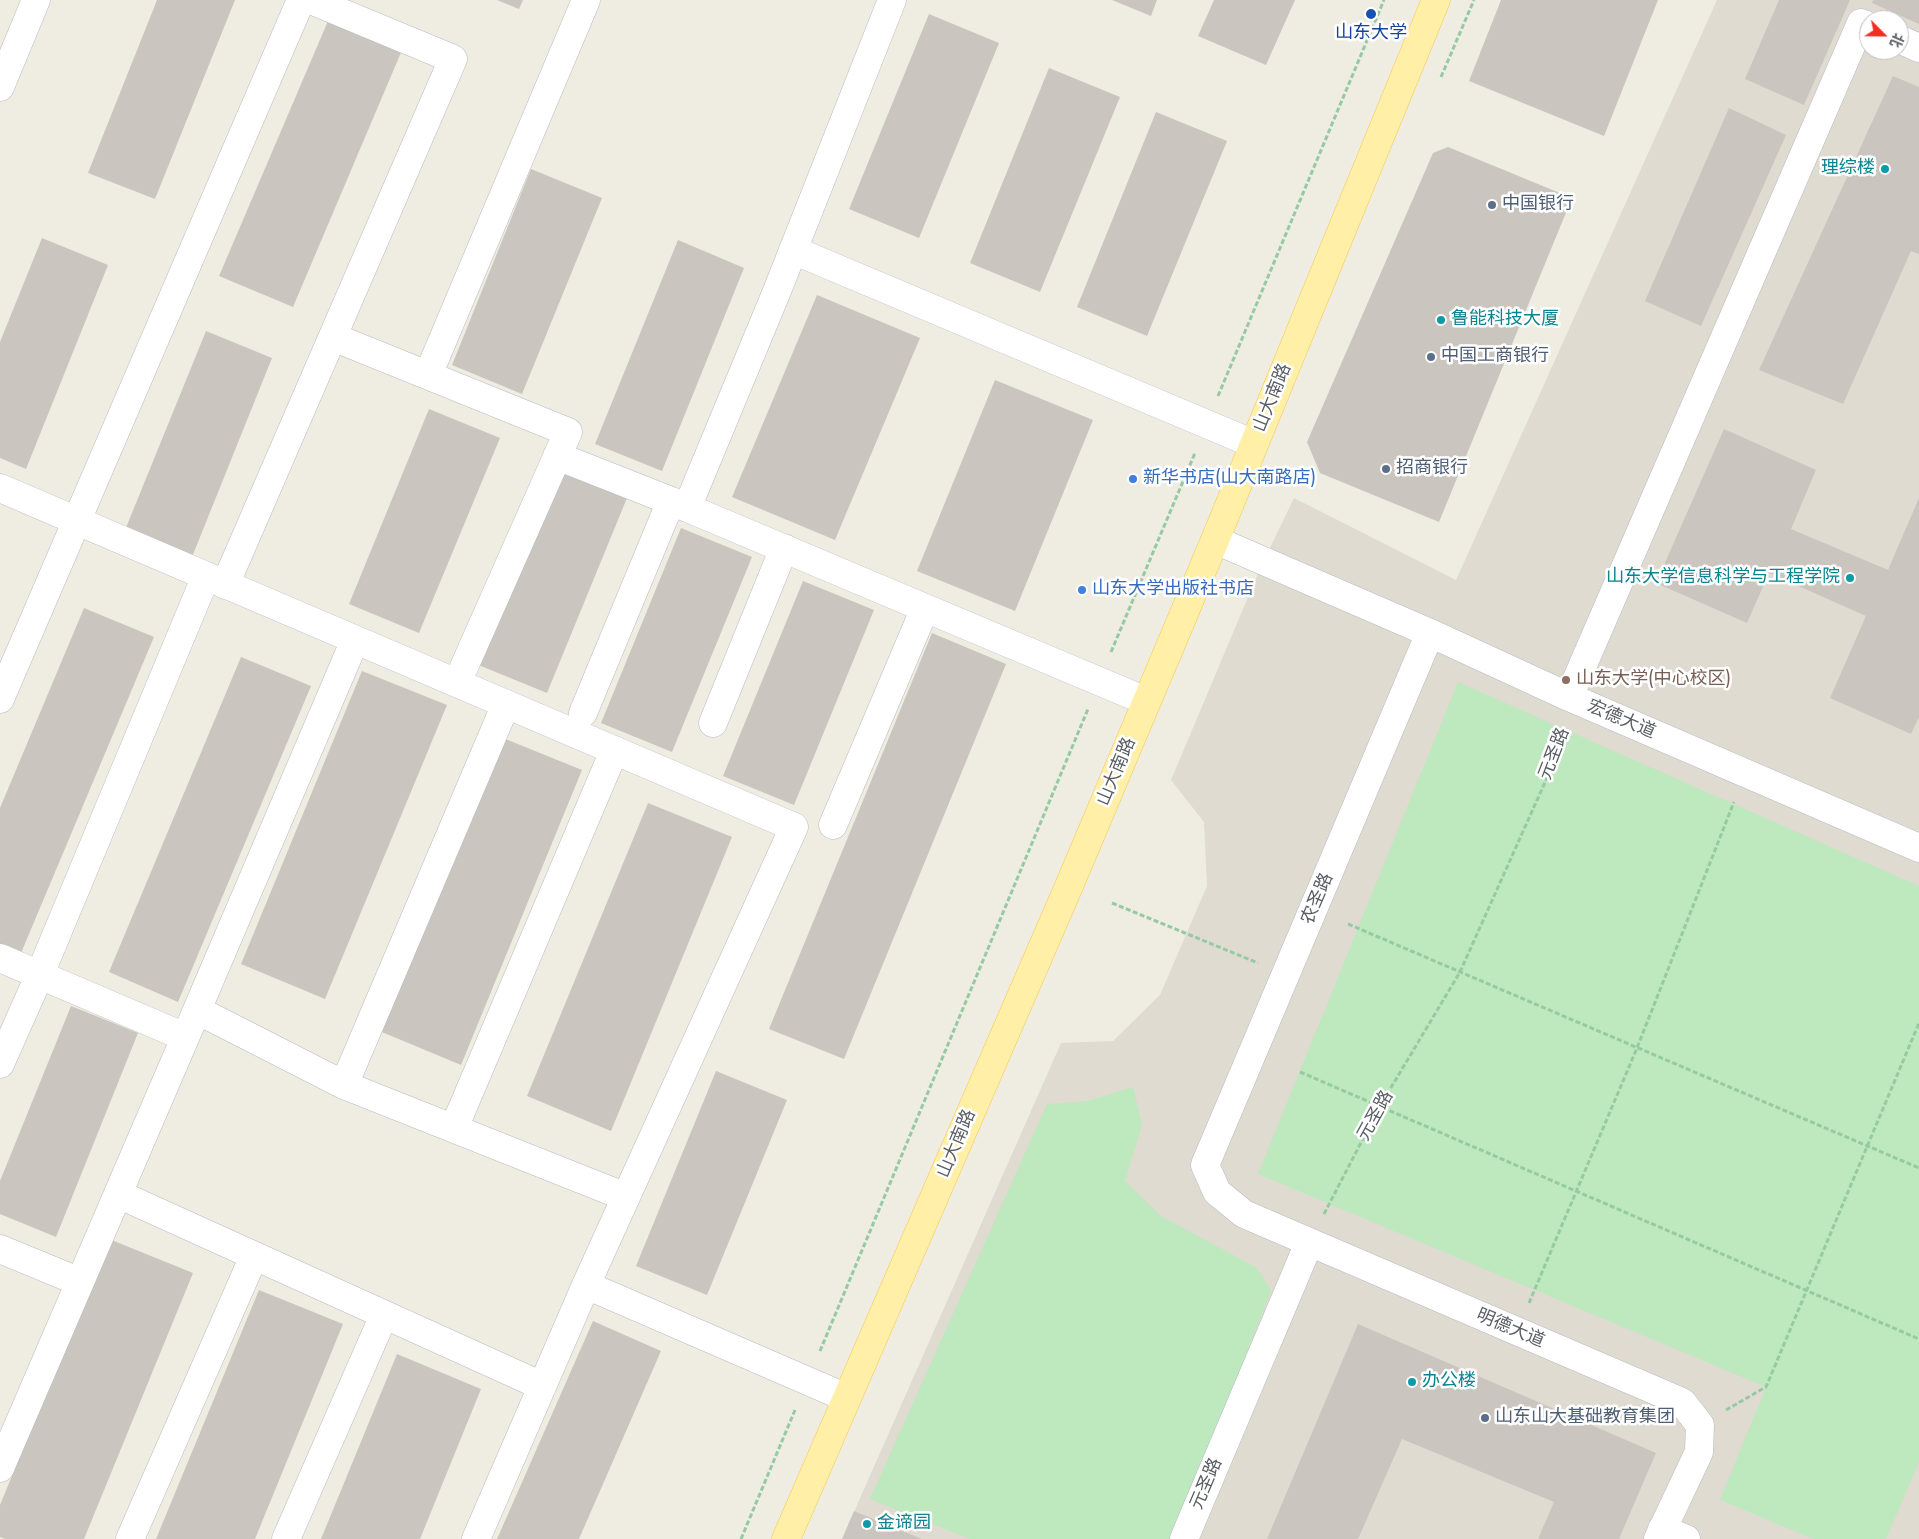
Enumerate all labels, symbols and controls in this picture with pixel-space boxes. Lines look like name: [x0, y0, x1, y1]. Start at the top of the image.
marker: 山东大学: [1364, 7, 1378, 21]
north arrow: [1859, 10, 1909, 60]
place label: 山东大学: [1335, 23, 1407, 45]
text: 北: [1885, 30, 1909, 51]
place label: 理综楼: [1821, 158, 1875, 180]
marker: 理综楼: [1879, 163, 1891, 175]
place label: 中国银行: [1502, 194, 1574, 216]
marker: 中国银行: [1486, 199, 1498, 211]
place label: 鲁能科技大厦: [1451, 309, 1559, 331]
marker: 鲁能科技大厦: [1435, 314, 1447, 326]
place label: 中国工商银行: [1441, 346, 1549, 368]
marker: 中国工商银行: [1425, 351, 1437, 363]
street label: 山大南路: [1250, 361, 1296, 435]
place label: 招商银行: [1396, 458, 1468, 480]
marker: 招商银行: [1380, 463, 1392, 475]
place label: 新华书店(山大南路店): [1143, 468, 1316, 490]
marker: 新华书店(山大南路店): [1127, 473, 1139, 485]
place label: 山东大学信息科学与工程学院: [1606, 567, 1840, 589]
marker: 山东大学信息科学与工程学院: [1844, 572, 1856, 584]
place label: 山东大学出版社书店: [1092, 579, 1254, 601]
marker: 山东大学出版社书店: [1076, 584, 1088, 596]
place label: 山东大学(中心校区): [1576, 669, 1731, 691]
marker: 山东大学(中心校区): [1560, 674, 1572, 686]
street label: 宏德大道: [1584, 696, 1658, 744]
street label: 元圣路: [1535, 725, 1575, 783]
street label: 山大南路: [1093, 735, 1141, 809]
street label: 农圣路: [1298, 870, 1338, 928]
street label: 元圣路: [1353, 1087, 1399, 1145]
street label: 山大南路: [933, 1107, 981, 1181]
street label: 明德大道: [1473, 1305, 1547, 1353]
place label: 办公楼: [1422, 1371, 1476, 1393]
marker: 办公楼: [1406, 1376, 1418, 1388]
place label: 山东山大基础教育集团: [1495, 1407, 1675, 1429]
marker: 山东山大基础教育集团: [1479, 1412, 1491, 1424]
street label: 元圣路: [1187, 1455, 1227, 1513]
place label: 金谛园: [877, 1513, 931, 1535]
marker: 金谛园: [861, 1518, 873, 1530]

